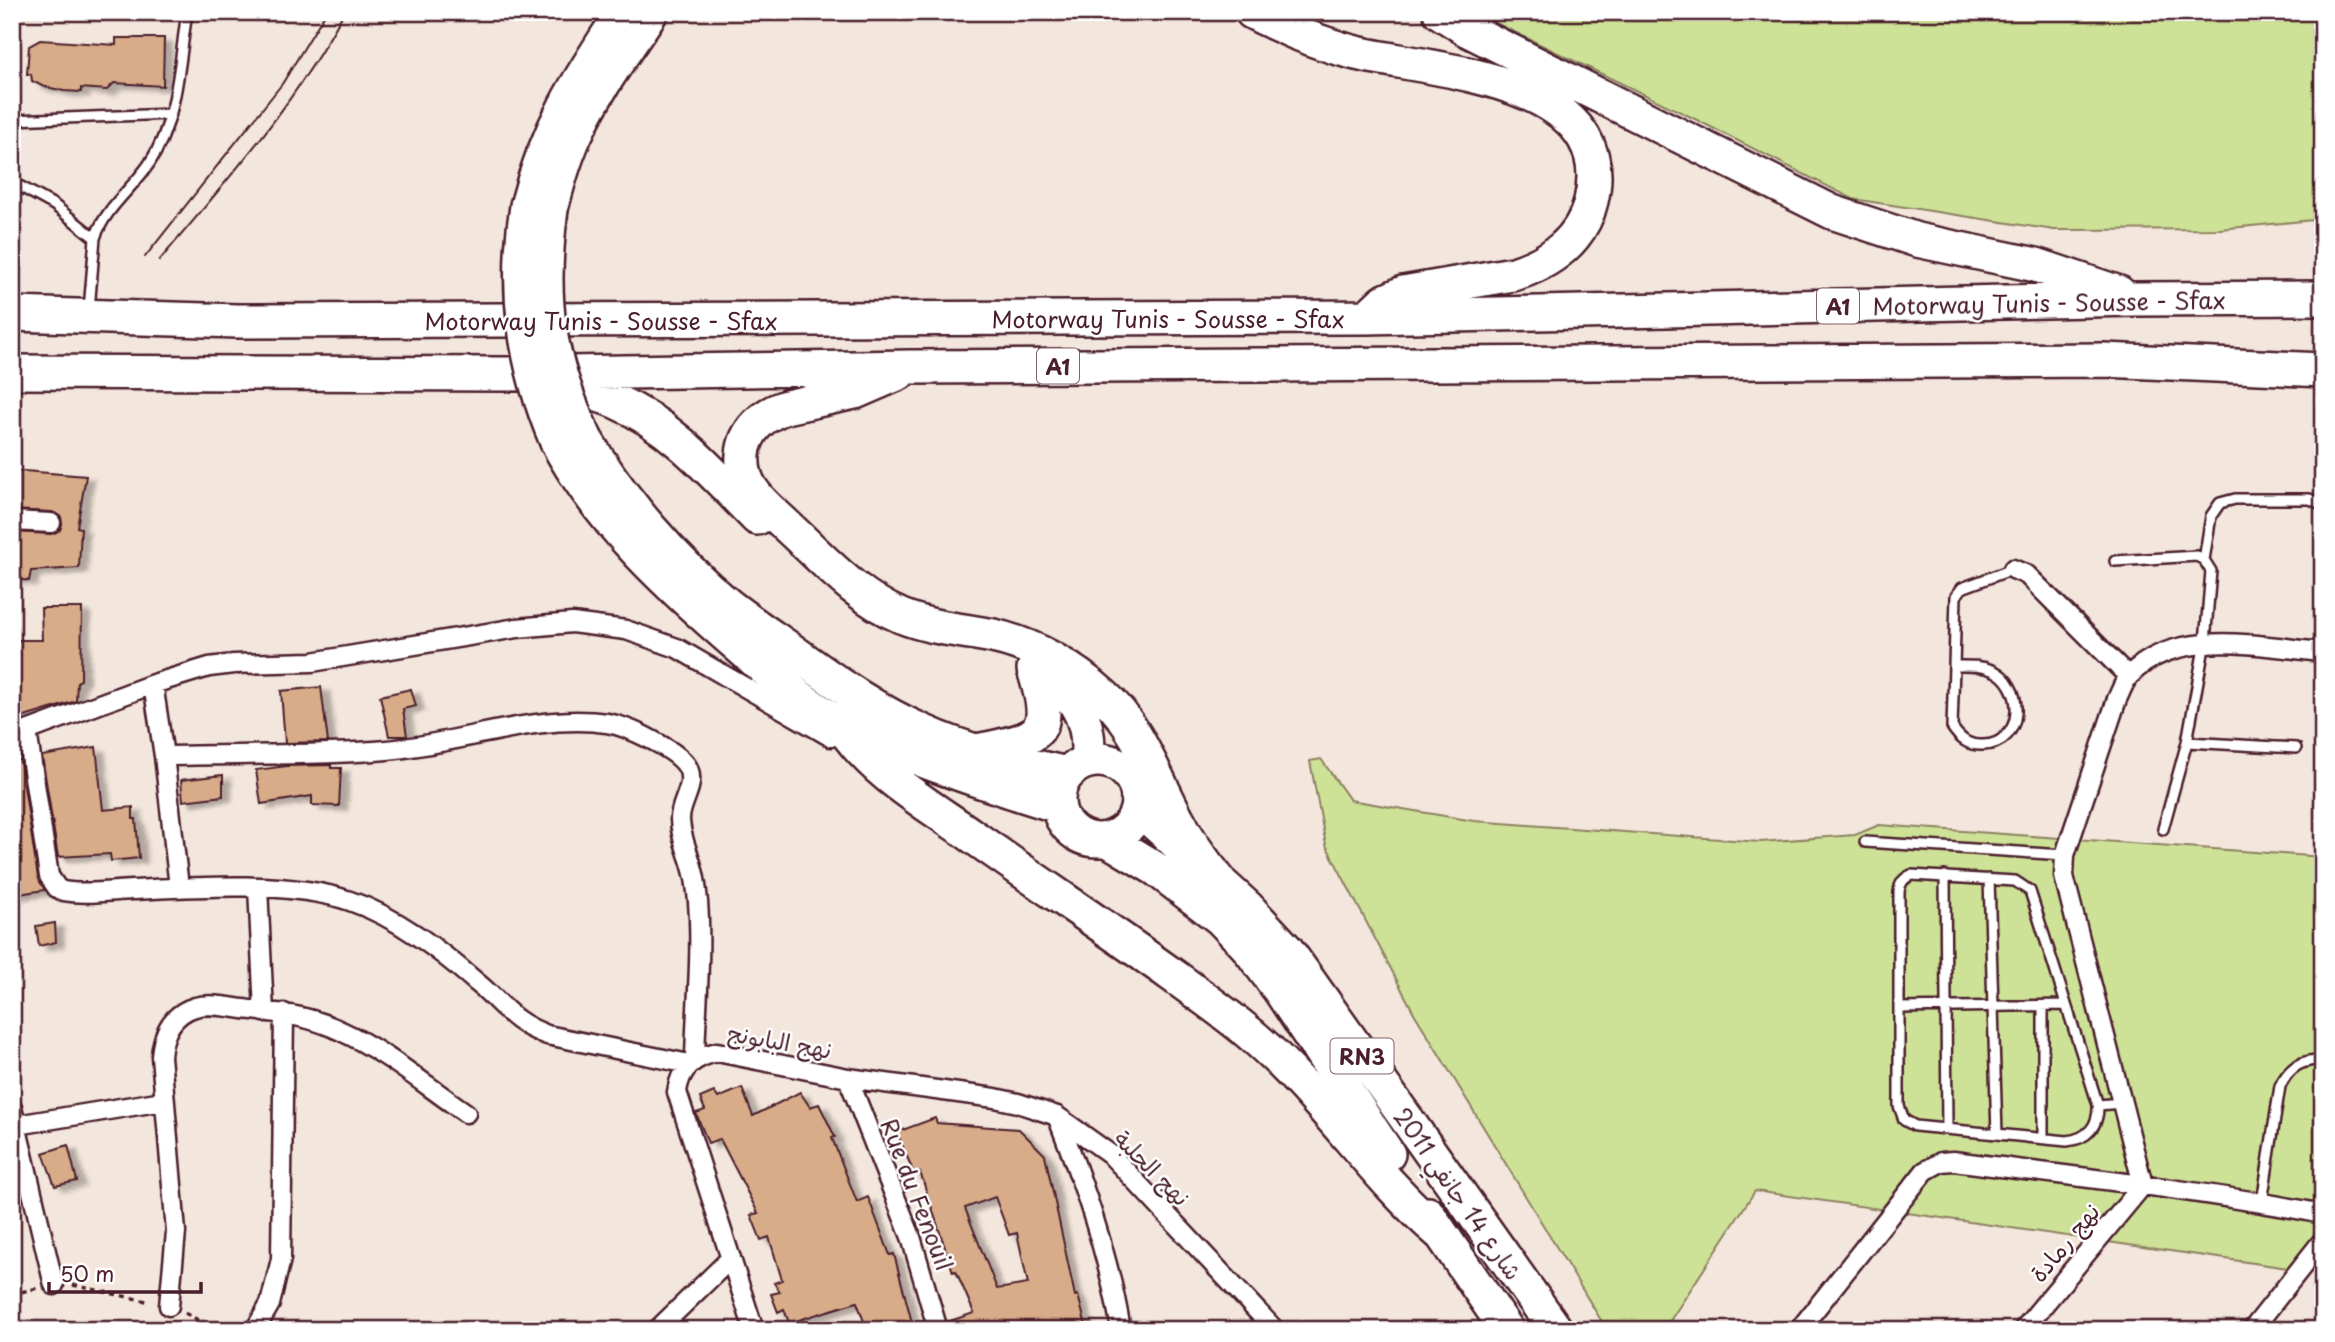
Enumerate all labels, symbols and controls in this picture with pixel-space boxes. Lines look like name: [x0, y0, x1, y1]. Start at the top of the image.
street label: Motorway Tunis - Sousse - Sfax: [1872, 281, 2226, 323]
road number: A1: [1817, 288, 1859, 324]
street label: Motorway Tunis - Sousse - Sfax: [991, 301, 1345, 336]
street label: Motorway Tunis - Sousse - Sfax: [424, 303, 778, 338]
road number: A1: [1037, 348, 1079, 384]
street label: نهج البابونج: [725, 1014, 835, 1066]
road number: RN3: [1330, 1038, 1394, 1074]
street label: شارع 14 جانفي 2011: [1382, 1100, 1532, 1289]
street label: Rue du Fenouil: [873, 1113, 963, 1275]
street label: نهج الحلبة: [1107, 1121, 1199, 1213]
street label: نهج رمادة: [2020, 1195, 2108, 1289]
scale bar: [49, 1251, 201, 1295]
text: 50 m: [60, 1257, 114, 1289]

